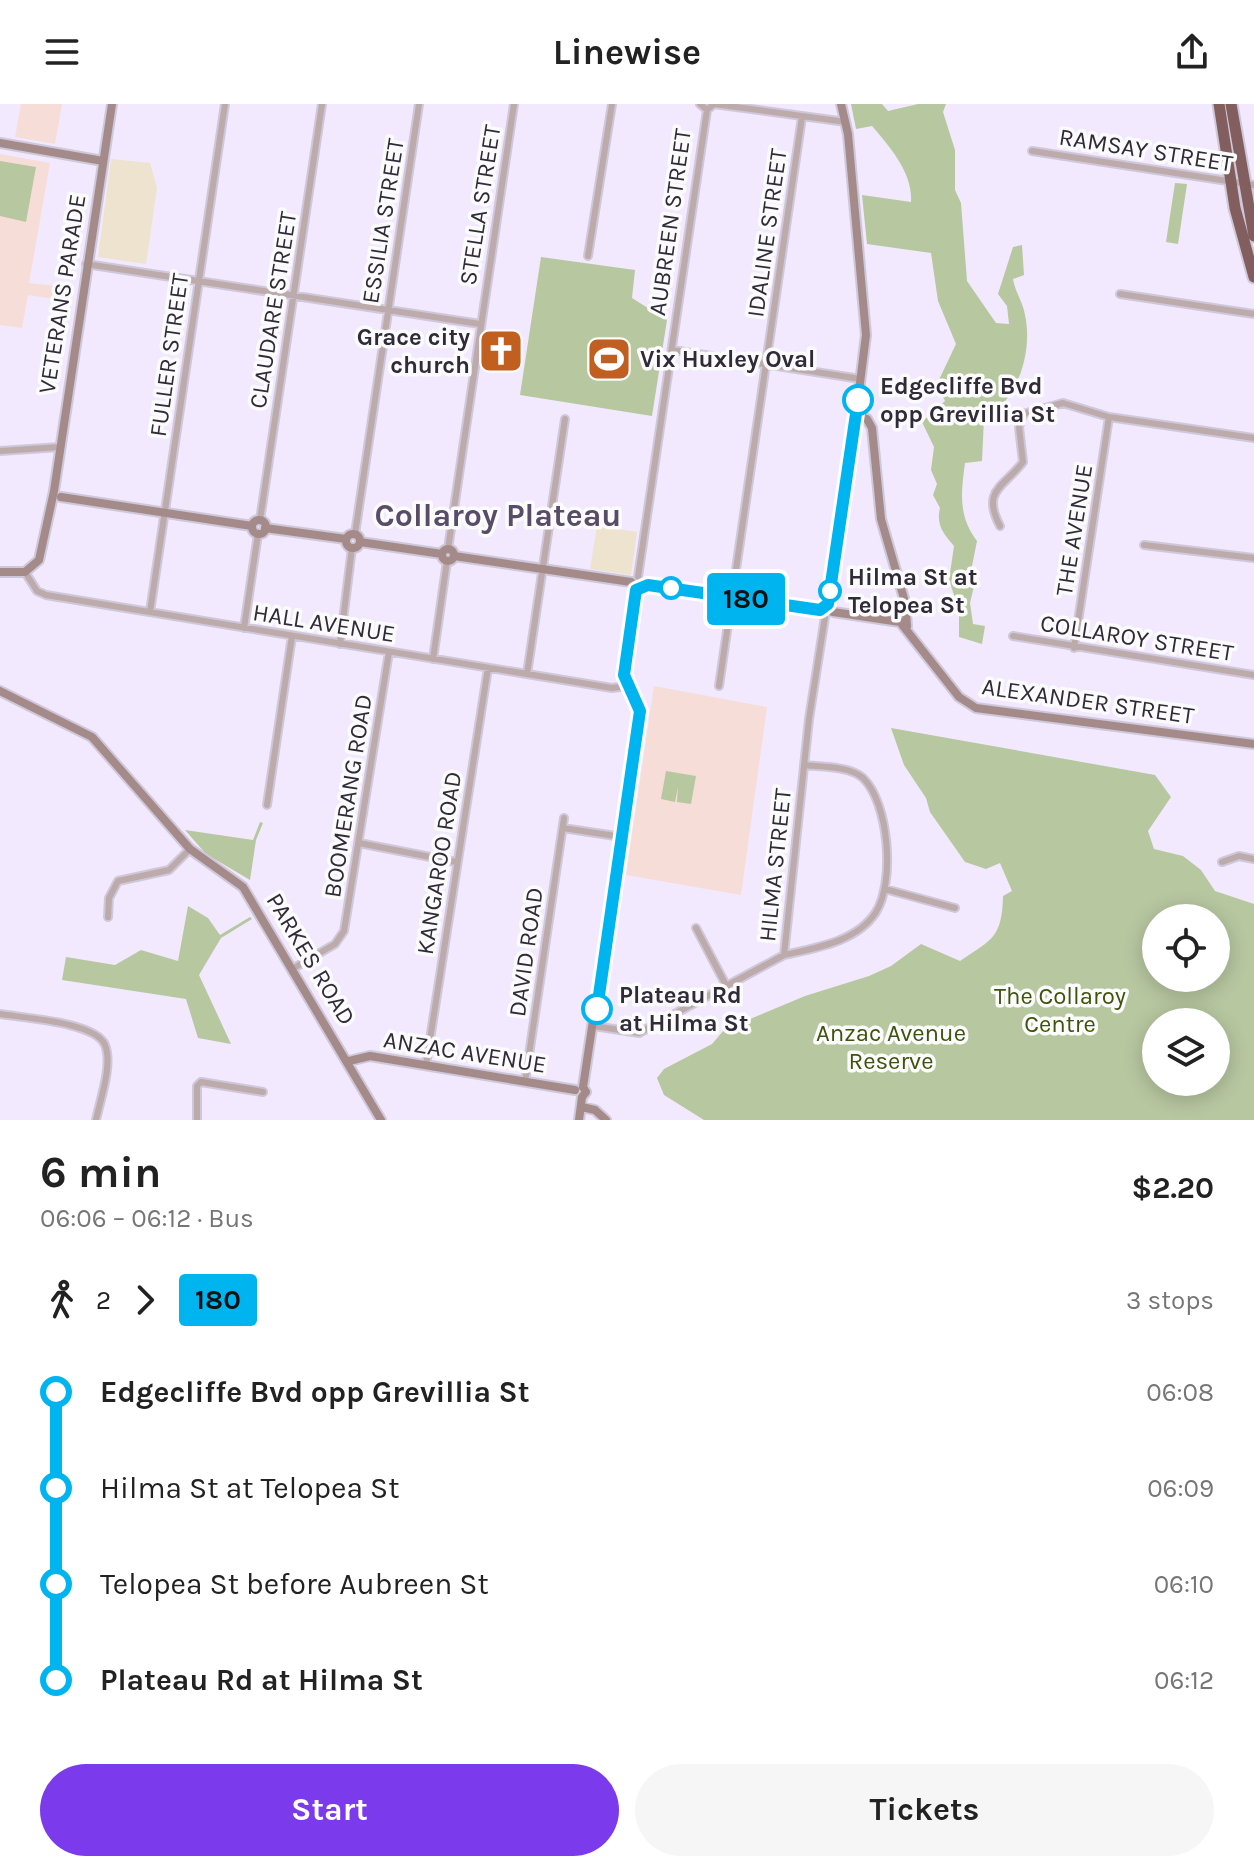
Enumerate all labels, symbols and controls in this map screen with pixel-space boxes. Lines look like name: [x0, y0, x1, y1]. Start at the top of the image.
icon: menu: [40, 30, 84, 74]
icon: share: [1170, 30, 1214, 74]
text: Linewise: [553, 31, 701, 73]
street label: RAMSAY STREET: [1057, 122, 1235, 178]
street label: STELLA STREET: [453, 123, 507, 287]
street label: AUBREEN STREET: [643, 127, 697, 317]
street label: ESSILIA STREET: [356, 136, 410, 306]
street label: IDALINE STREET: [741, 147, 793, 319]
street label: VETERANS PARADE: [32, 192, 92, 396]
street label: CLAUDARE STREET: [244, 209, 302, 411]
street label: FULLER STREET: [144, 271, 194, 439]
place label: Grace city church: [357, 323, 470, 379]
church icon: Grace city church: [477, 327, 525, 375]
sports icon: Vix Huxley Oval: [585, 335, 633, 383]
place label: Vix Huxley Oval: [640, 345, 815, 373]
place label: Edgecliffe Bvd opp Grevillia St: [880, 372, 1055, 428]
marker: Edgecliffe Bvd opp Grevillia St: [843, 385, 873, 415]
street label: THE AVENUE: [1050, 462, 1098, 598]
district label: Collaroy Plateau: [375, 497, 621, 534]
place label: Hilma St at Telopea St: [848, 563, 977, 619]
line badge: 180: [700, 573, 792, 625]
unlabelled marker: [660, 577, 682, 599]
marker: Hilma St at Telopea St: [819, 580, 841, 602]
text: 180: [723, 582, 769, 615]
street label: HALL AVENUE: [251, 598, 397, 648]
street label: COLLAROY STREET: [1038, 609, 1236, 667]
street label: ALEXANDER STREET: [980, 672, 1196, 730]
street label: BOOMERANG ROAD: [318, 692, 378, 900]
street label: KANGAROO ROAD: [411, 769, 467, 957]
street label: HILMA STREET: [753, 787, 797, 943]
street label: DAVID ROAD: [503, 885, 549, 1019]
street label: PARKES ROAD: [261, 888, 361, 1030]
map controls: [1142, 904, 1230, 1096]
button: locate: [1142, 904, 1230, 992]
place label: Plateau Rd at Hilma St: [619, 981, 748, 1037]
park label: The Collaroy Centre: [994, 982, 1126, 1038]
marker: Plateau Rd at Hilma St: [582, 994, 612, 1024]
button: layers: [1142, 1008, 1230, 1096]
park label: Anzac Avenue Reserve: [816, 1019, 966, 1075]
street label: ANZAC AVENUE: [382, 1025, 548, 1079]
text: 6 min: [40, 1147, 161, 1198]
text: $2.20: [1132, 1170, 1214, 1206]
text: 06:06 – 06:12 · Bus: [40, 1203, 254, 1234]
icon: walk: [40, 1278, 84, 1322]
icon: forward: [123, 1278, 167, 1322]
text: 180: [195, 1283, 241, 1316]
text: 2: [96, 1285, 111, 1316]
text: 3 stops: [1126, 1285, 1214, 1316]
text: Edgecliffe Bvd opp Grevillia St: [100, 1374, 530, 1410]
text: 06:08: [1146, 1377, 1214, 1408]
text: Hilma St at Telopea St: [100, 1470, 400, 1506]
text: 06:09: [1147, 1473, 1214, 1504]
text: Telopea St before Aubreen St: [100, 1566, 489, 1602]
text: 06:10: [1154, 1569, 1214, 1600]
text: Plateau Rd at Hilma St: [100, 1662, 423, 1698]
text: 06:12: [1154, 1665, 1214, 1696]
button: Start: [40, 1764, 619, 1856]
button: Tickets: [635, 1764, 1214, 1856]

